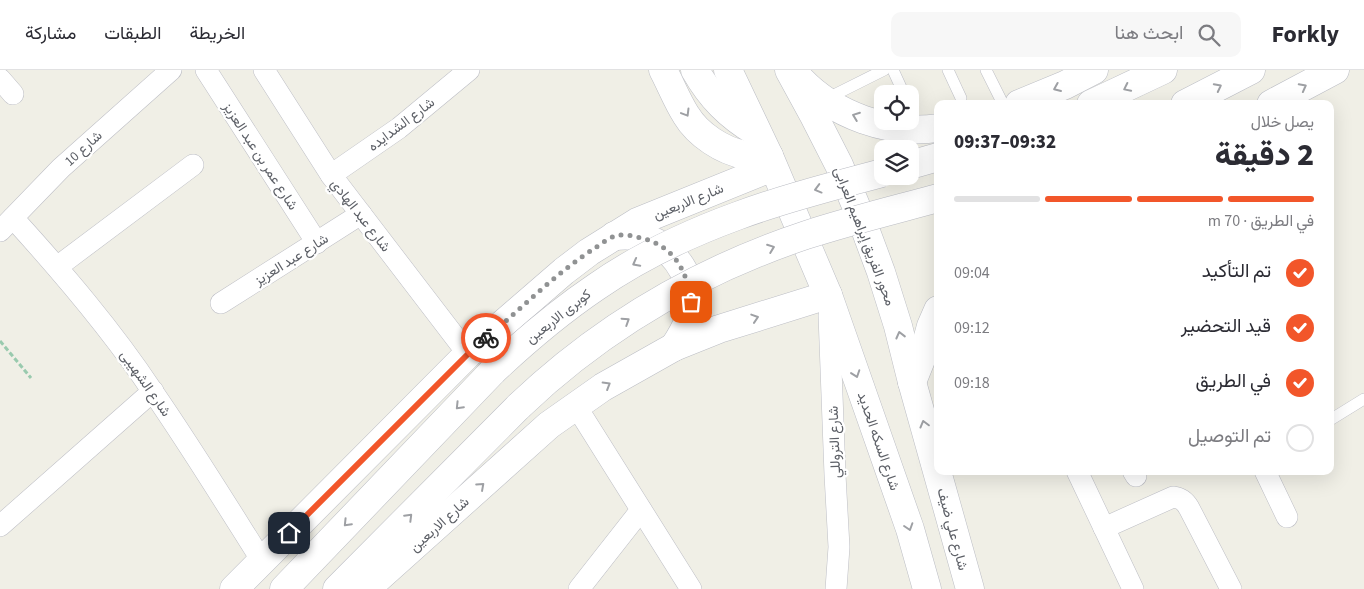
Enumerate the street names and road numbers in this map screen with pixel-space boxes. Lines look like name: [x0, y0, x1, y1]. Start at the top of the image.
street label: شارع الشدايده: [364, 93, 439, 157]
street label: شارع عمر بن عبد العزيز: [217, 98, 303, 214]
street label: شارع 10: [60, 126, 107, 171]
street label: محور الفريق إبراهيم العرابى: [828, 164, 900, 309]
street label: شارع عبد الهادي: [324, 175, 395, 257]
street label: شارع الاربعين: [650, 179, 727, 225]
street label: شارع عبد العزيز: [250, 229, 333, 291]
street label: كوبرى الاربعين: [522, 285, 596, 349]
street label: شارع الشهيبى: [115, 346, 176, 421]
street label: شارع السكه الحديد: [852, 389, 904, 493]
street label: شارع التروللي: [824, 405, 847, 478]
street label: شارع علي ضيف: [930, 486, 973, 573]
street label: شارع الاربعين: [405, 492, 474, 557]

